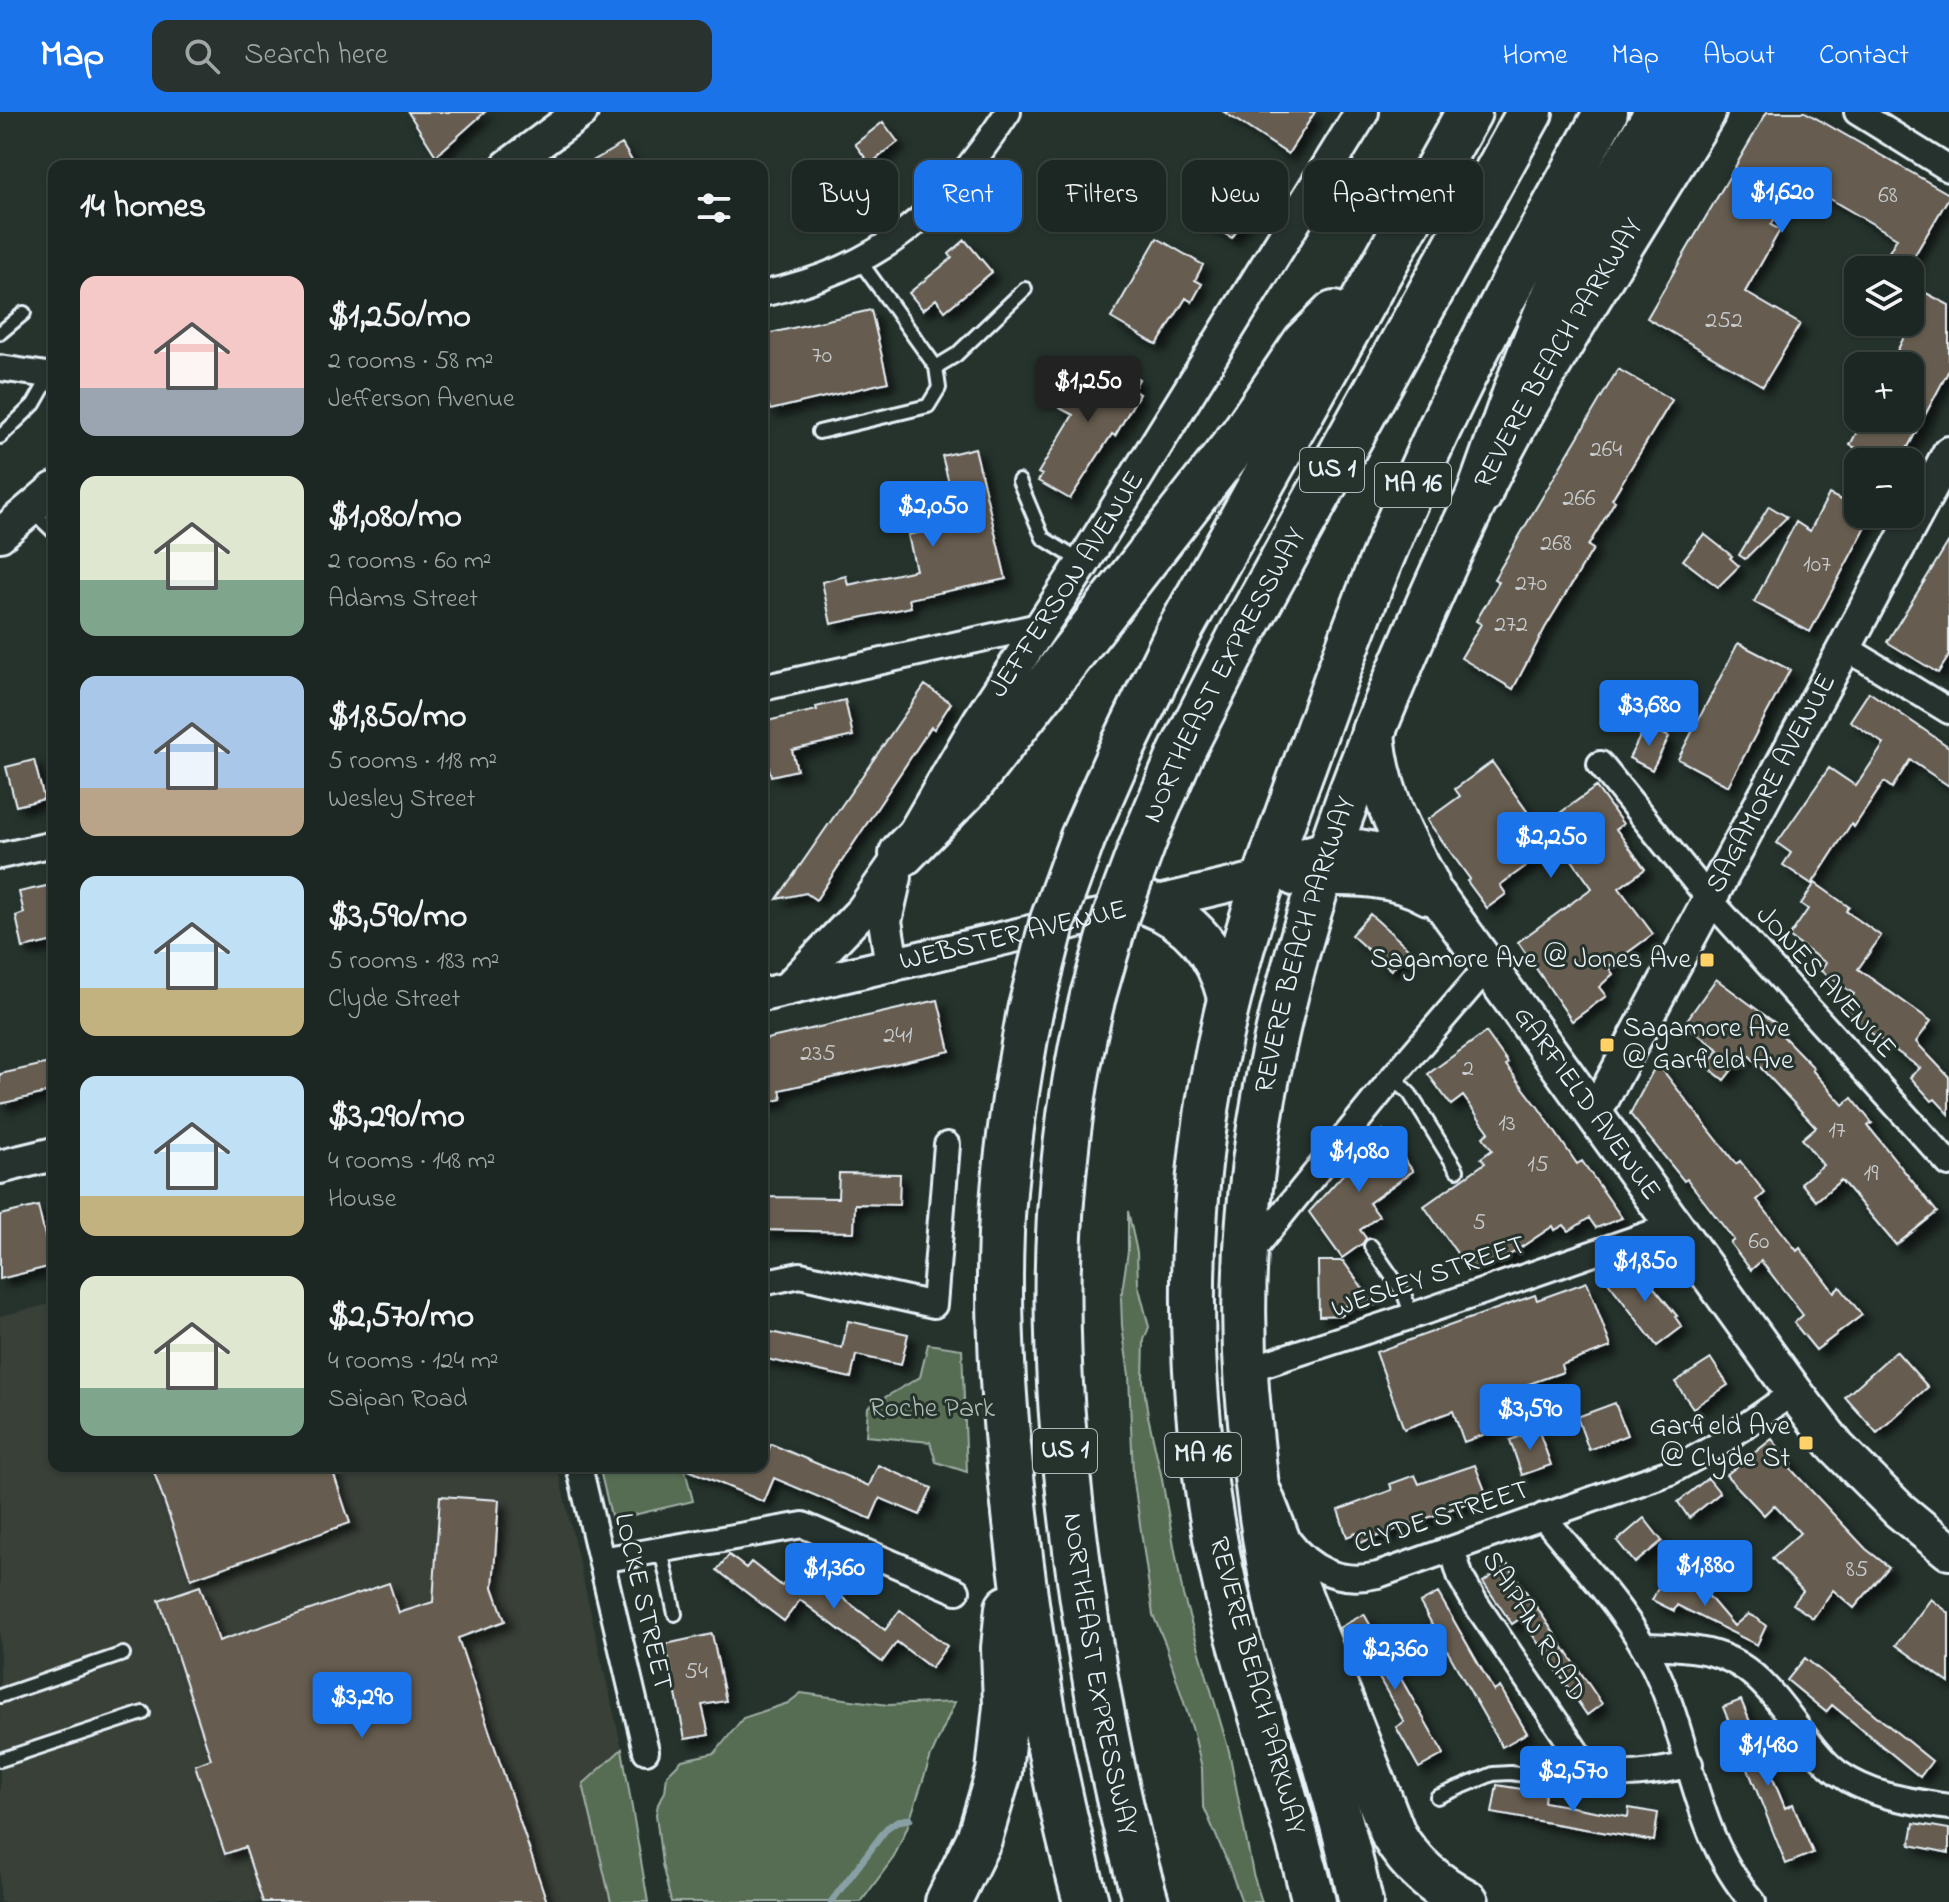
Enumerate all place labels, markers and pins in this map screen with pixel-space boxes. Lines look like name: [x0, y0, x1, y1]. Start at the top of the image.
pin: $1,620: [1717, 167, 1847, 235]
pin: $1,250: [1023, 356, 1153, 424]
pin: $2,050: [868, 481, 998, 549]
pin: $3,680: [1584, 680, 1714, 748]
pin: $2,250: [1486, 812, 1616, 880]
place label: Sagamore Ave @ Jones Ave: [1370, 940, 1691, 981]
marker: Sagamore Ave @ Jones Ave: [1698, 951, 1716, 969]
place label: Sagamore Ave @ Garfield Ave: [1623, 1009, 1794, 1082]
marker: Sagamore Ave @ Garfield Ave: [1598, 1036, 1616, 1054]
pin: $1,080: [1294, 1126, 1424, 1194]
pin: $1,850: [1580, 1236, 1710, 1304]
pin: $3,590: [1465, 1384, 1595, 1452]
place label: Garfield Ave @ Clyde St: [1649, 1407, 1790, 1480]
marker: Garfield Ave @ Clyde St: [1797, 1434, 1815, 1452]
pin: $1,880: [1640, 1540, 1770, 1608]
pin: $1,360: [769, 1543, 899, 1611]
pin: $2,360: [1330, 1624, 1460, 1692]
pin: $3,290: [297, 1672, 427, 1740]
pin: $1,480: [1703, 1720, 1833, 1788]
pin: $2,570: [1508, 1746, 1638, 1814]

